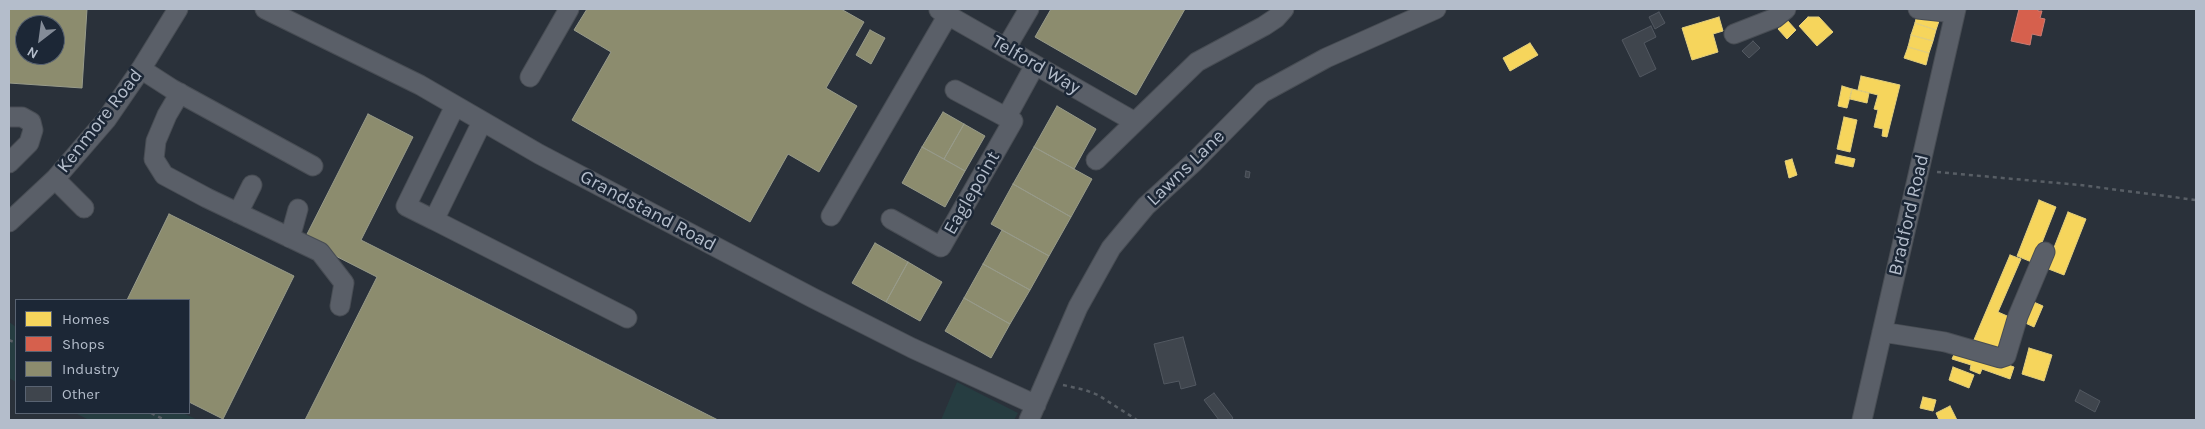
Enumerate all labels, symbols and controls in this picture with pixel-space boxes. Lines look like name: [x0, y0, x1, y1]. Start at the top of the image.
north arrow: [15, 15, 65, 65]
street label: Telford Way: [988, 31, 1084, 99]
text: N: [24, 43, 41, 62]
street label: Kenmore Road: [52, 64, 148, 178]
street label: Lawns Lane: [1142, 125, 1230, 211]
street label: Eaglepoint: [939, 147, 1005, 239]
street label: Bradford Road: [1884, 152, 1934, 278]
street label: Grandstand Road: [576, 166, 720, 256]
legend: [15, 299, 190, 414]
text: Homes: [62, 310, 110, 328]
text: Shops: [62, 335, 105, 353]
text: Industry: [62, 360, 119, 378]
text: Other: [62, 385, 100, 403]

